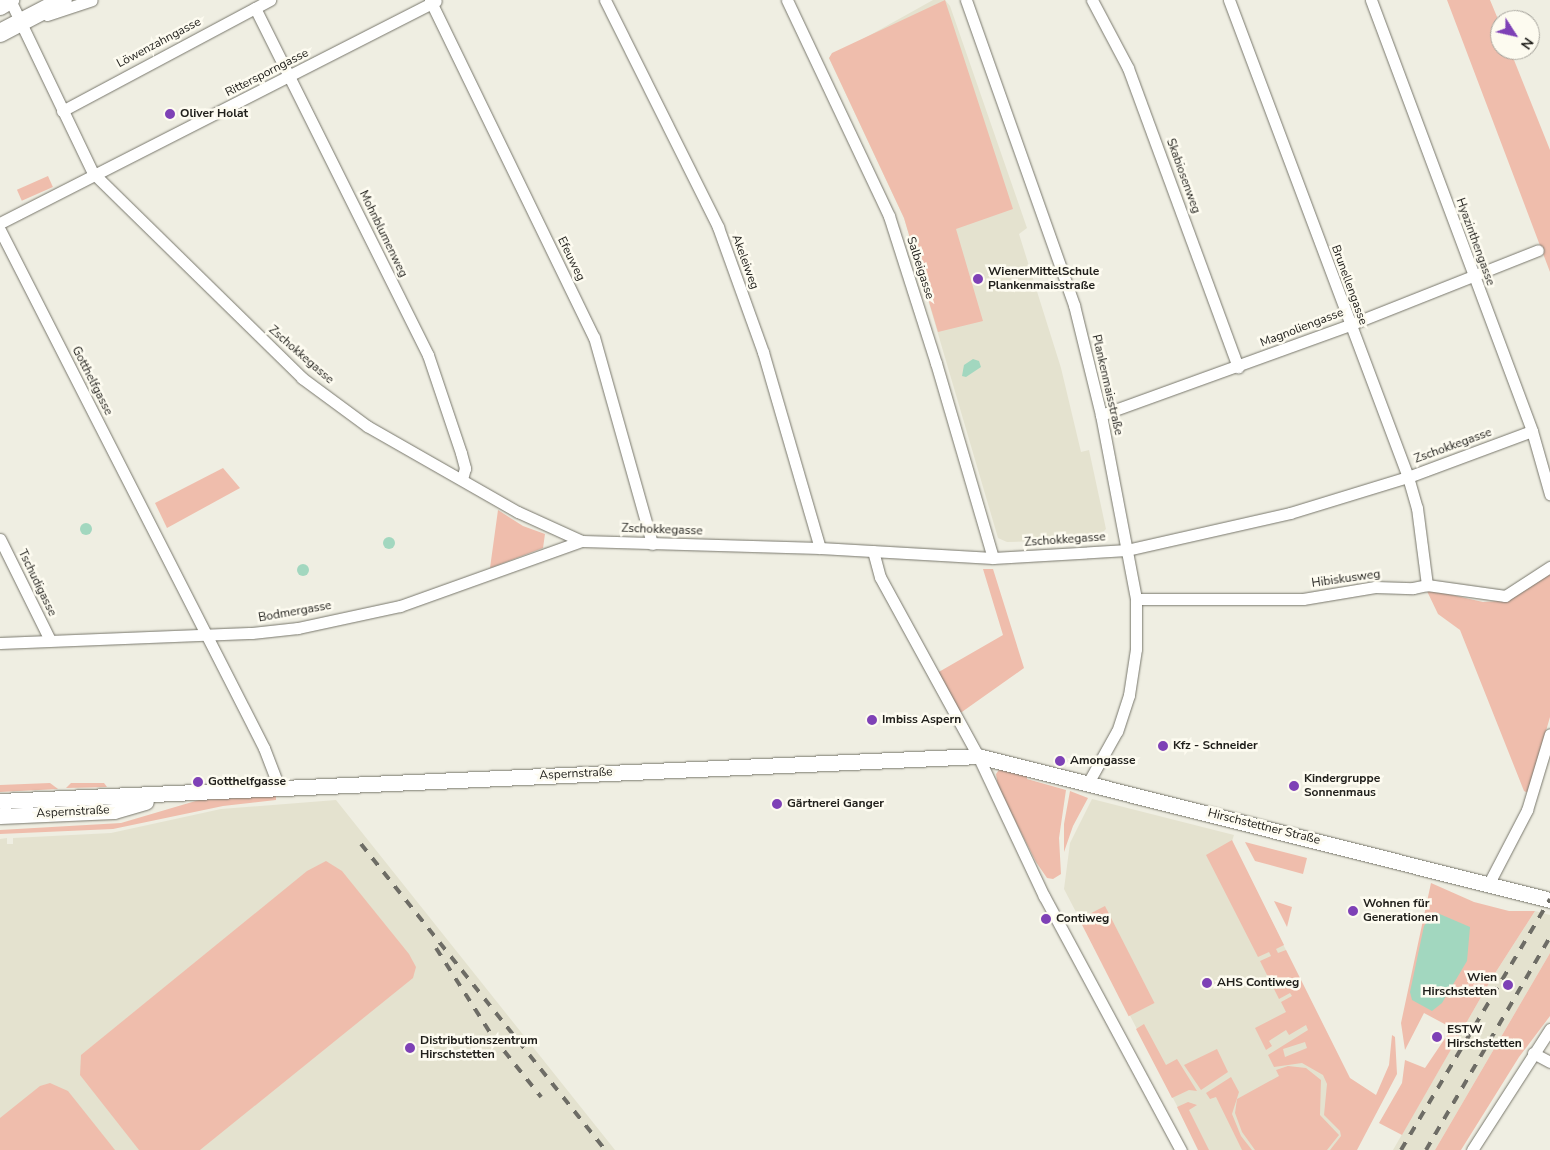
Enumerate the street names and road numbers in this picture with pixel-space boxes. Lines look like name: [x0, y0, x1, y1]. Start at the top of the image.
street label: Löwenzahngasse: [115, 15, 203, 71]
street label: Rittersporngasse: [223, 46, 311, 100]
street label: Skabiosenweg: [1163, 137, 1203, 215]
street label: Mohnblumenweg: [356, 188, 410, 280]
street label: Hyazinthengasse: [1452, 196, 1498, 288]
street label: Akeleiweg: [728, 233, 762, 291]
street label: Efeuweg: [554, 235, 588, 283]
street label: Salbeigasse: [903, 235, 937, 301]
street label: Brunellengasse: [1328, 243, 1370, 327]
street label: Magnoliengasse: [1258, 306, 1346, 350]
street label: Zschokkegasse: [266, 323, 336, 387]
street label: Plankenmaisstraße: [1088, 333, 1126, 437]
street label: Gotthelfgasse: [68, 344, 116, 418]
street label: Zschokkegasse: [1412, 425, 1494, 467]
street label: Zschokkegasse: [621, 521, 703, 539]
street label: Zschokkegasse: [1024, 530, 1106, 550]
street label: Tschudigasse: [15, 547, 59, 619]
street label: Hibiskusweg: [1311, 567, 1381, 591]
street label: Bodmergasse: [257, 598, 333, 626]
street label: Aspernstraße: [539, 765, 613, 783]
street label: Aspernstraße: [36, 803, 110, 821]
street label: Hirschstettner Straße: [1206, 806, 1322, 848]

